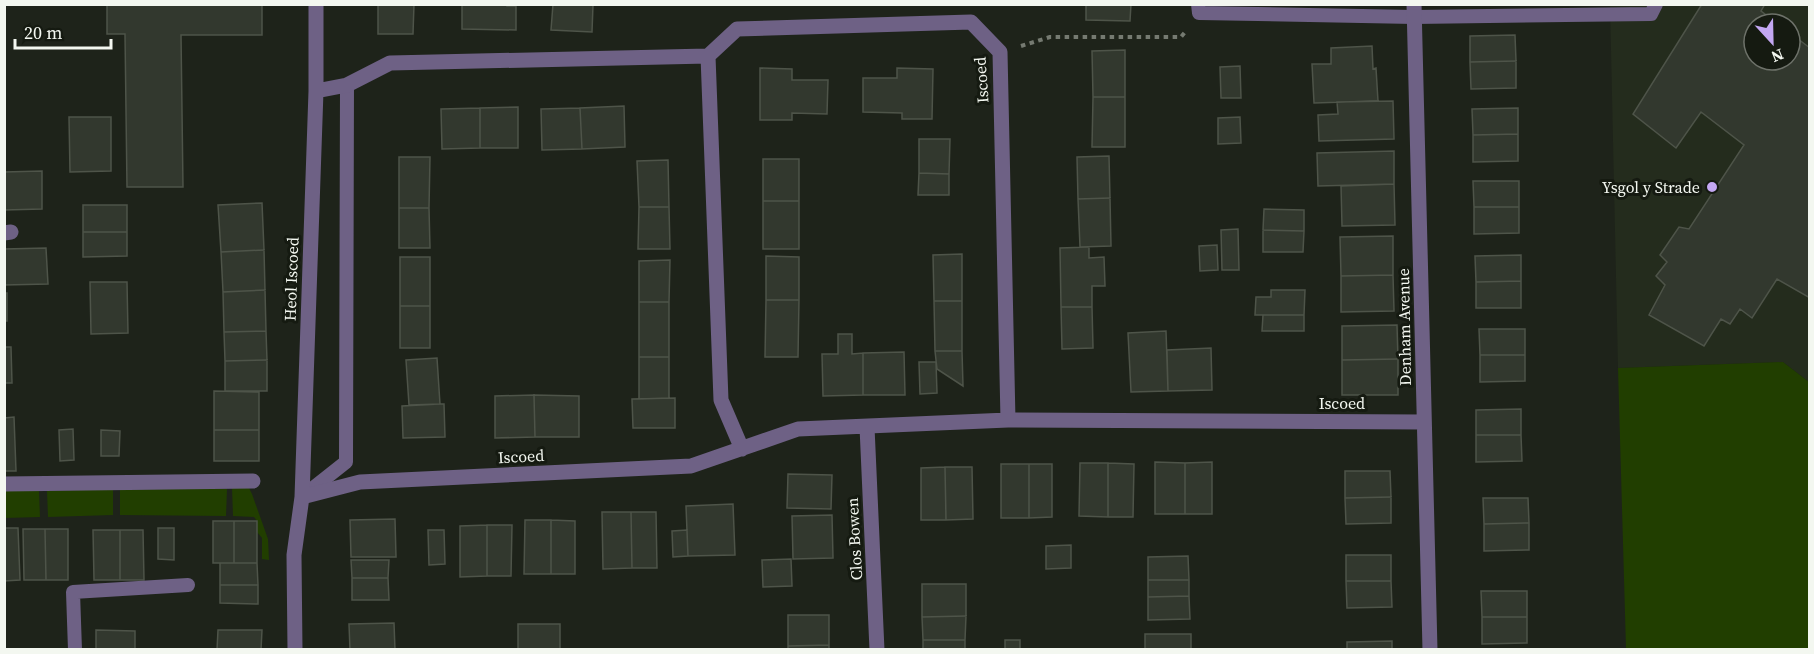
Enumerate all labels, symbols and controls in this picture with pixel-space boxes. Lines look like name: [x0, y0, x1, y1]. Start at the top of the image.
scale bar: [15, 12, 111, 50]
north arrow: [1742, 12, 1802, 72]
text: 20 m: [24, 20, 62, 45]
text: N: [1768, 44, 1787, 68]
street label: Iscoed: [968, 56, 994, 104]
place label: Ysgol y Strade: [1602, 176, 1700, 198]
marker: Ysgol y Strade: [1705, 180, 1719, 194]
street label: Heol Iscoed: [279, 237, 303, 321]
street label: Denham Avenue: [1392, 268, 1416, 386]
street label: Iscoed: [1319, 392, 1365, 414]
street label: Iscoed: [497, 444, 545, 468]
street label: Clos Bowen: [841, 497, 867, 581]

